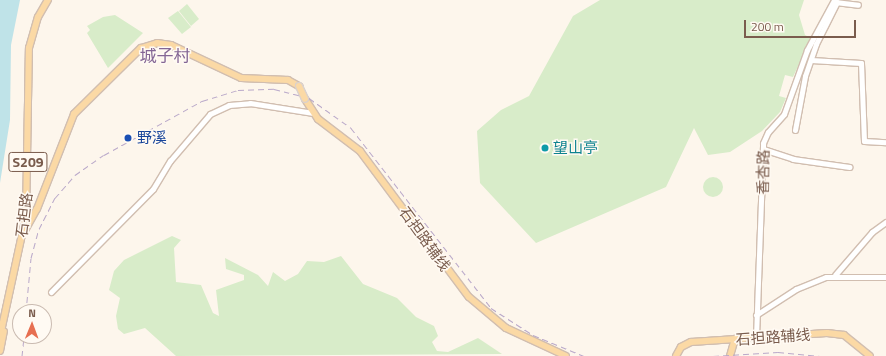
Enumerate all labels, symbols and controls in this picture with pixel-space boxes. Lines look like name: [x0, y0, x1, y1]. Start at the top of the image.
scale bar: [746, 12, 858, 38]
text: 200 m: [751, 17, 784, 36]
district label: 城子村: [140, 47, 190, 67]
place label: 野溪: [137, 129, 167, 147]
marker: 野溪: [122, 132, 134, 144]
place label: 望山亭: [553, 139, 598, 157]
marker: 望山亭: [540, 143, 550, 153]
street label: 香杏路: [754, 149, 772, 195]
road number: S209: [8, 150, 48, 174]
street label: 石担路: [12, 192, 36, 238]
street label: 石担路辅线: [396, 203, 454, 275]
north arrow: [12, 304, 52, 344]
text: N: [28, 305, 36, 321]
street label: 石担路辅线: [735, 325, 811, 349]

